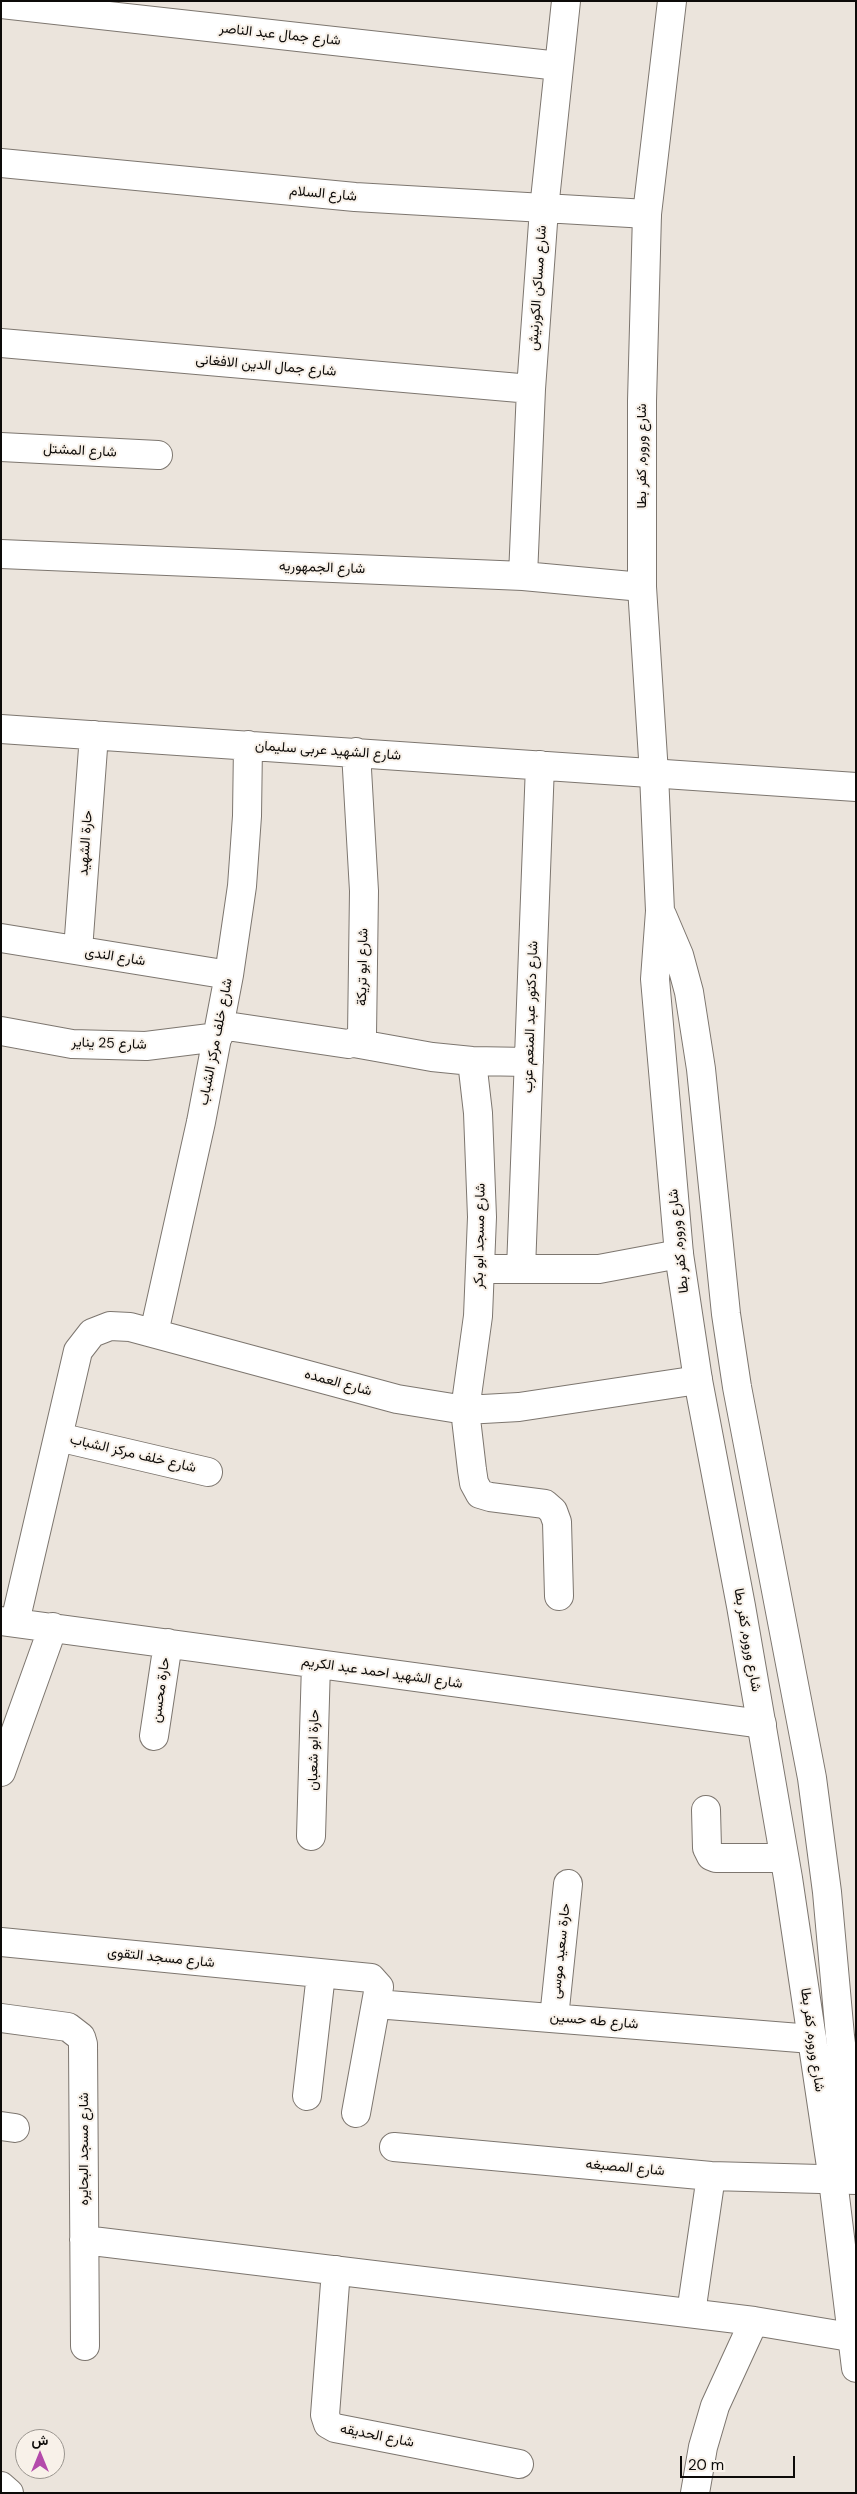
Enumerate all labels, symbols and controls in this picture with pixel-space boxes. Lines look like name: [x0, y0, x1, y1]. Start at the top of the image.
street label: شارع جمال عبد الناصر: [219, 20, 341, 50]
street label: شارع السلام: [289, 183, 357, 205]
street label: شارع مساكن الكورنيش: [525, 225, 551, 351]
street label: شارع جمال الدين الافغانى: [195, 351, 337, 381]
street label: شارع وروره, كفر بطا: [634, 404, 650, 508]
street label: شارع المشتل: [43, 441, 117, 461]
street label: شارع الجمهوريه: [279, 558, 365, 578]
street label: شارع الشهيد عربى سليمان: [254, 738, 402, 764]
street label: حارة الشهيد: [75, 810, 97, 876]
street label: شارع ابو تريكة: [354, 928, 372, 1006]
street label: شارع دكتور عبد المنعم عزب: [520, 941, 542, 1093]
street label: شارع الندى: [83, 944, 147, 970]
street label: شارع خلف مركز الشباب: [195, 977, 237, 1107]
street label: شارع 25 يناير: [71, 1034, 147, 1054]
street label: شارع مسجد ابو بكر: [471, 1183, 489, 1289]
street label: شارع وروره, كفر بطا: [665, 1188, 693, 1294]
street label: شارع العمده: [302, 1366, 374, 1400]
street label: شارع خلف مركز الشباب: [68, 1431, 198, 1477]
street label: شارع وروره, كفر بطا: [730, 1587, 764, 1693]
street label: شارع الشهيد احمد عبد الكريم: [300, 1653, 464, 1693]
street label: حارة محسن: [148, 1656, 174, 1724]
street label: حارة ابو شعبان: [305, 1709, 323, 1791]
street label: حارة سعيد موسى: [548, 1902, 574, 2000]
street label: شارع مسجد التقوى: [107, 1944, 215, 1972]
street label: شارع وروره, كفر بطا: [796, 1987, 828, 2093]
street label: شارع طه حسين: [549, 2009, 639, 2033]
street label: شارع مسجد البحايره: [76, 2093, 92, 2205]
street label: شارع المصبغه: [585, 2156, 665, 2180]
street label: شارع الحديقه: [339, 2421, 415, 2451]
north arrow: [15, 2429, 65, 2479]
text: ش: [32, 2431, 48, 2449]
scale bar: [682, 2446, 797, 2478]
text: 20 m: [688, 2455, 724, 2475]

